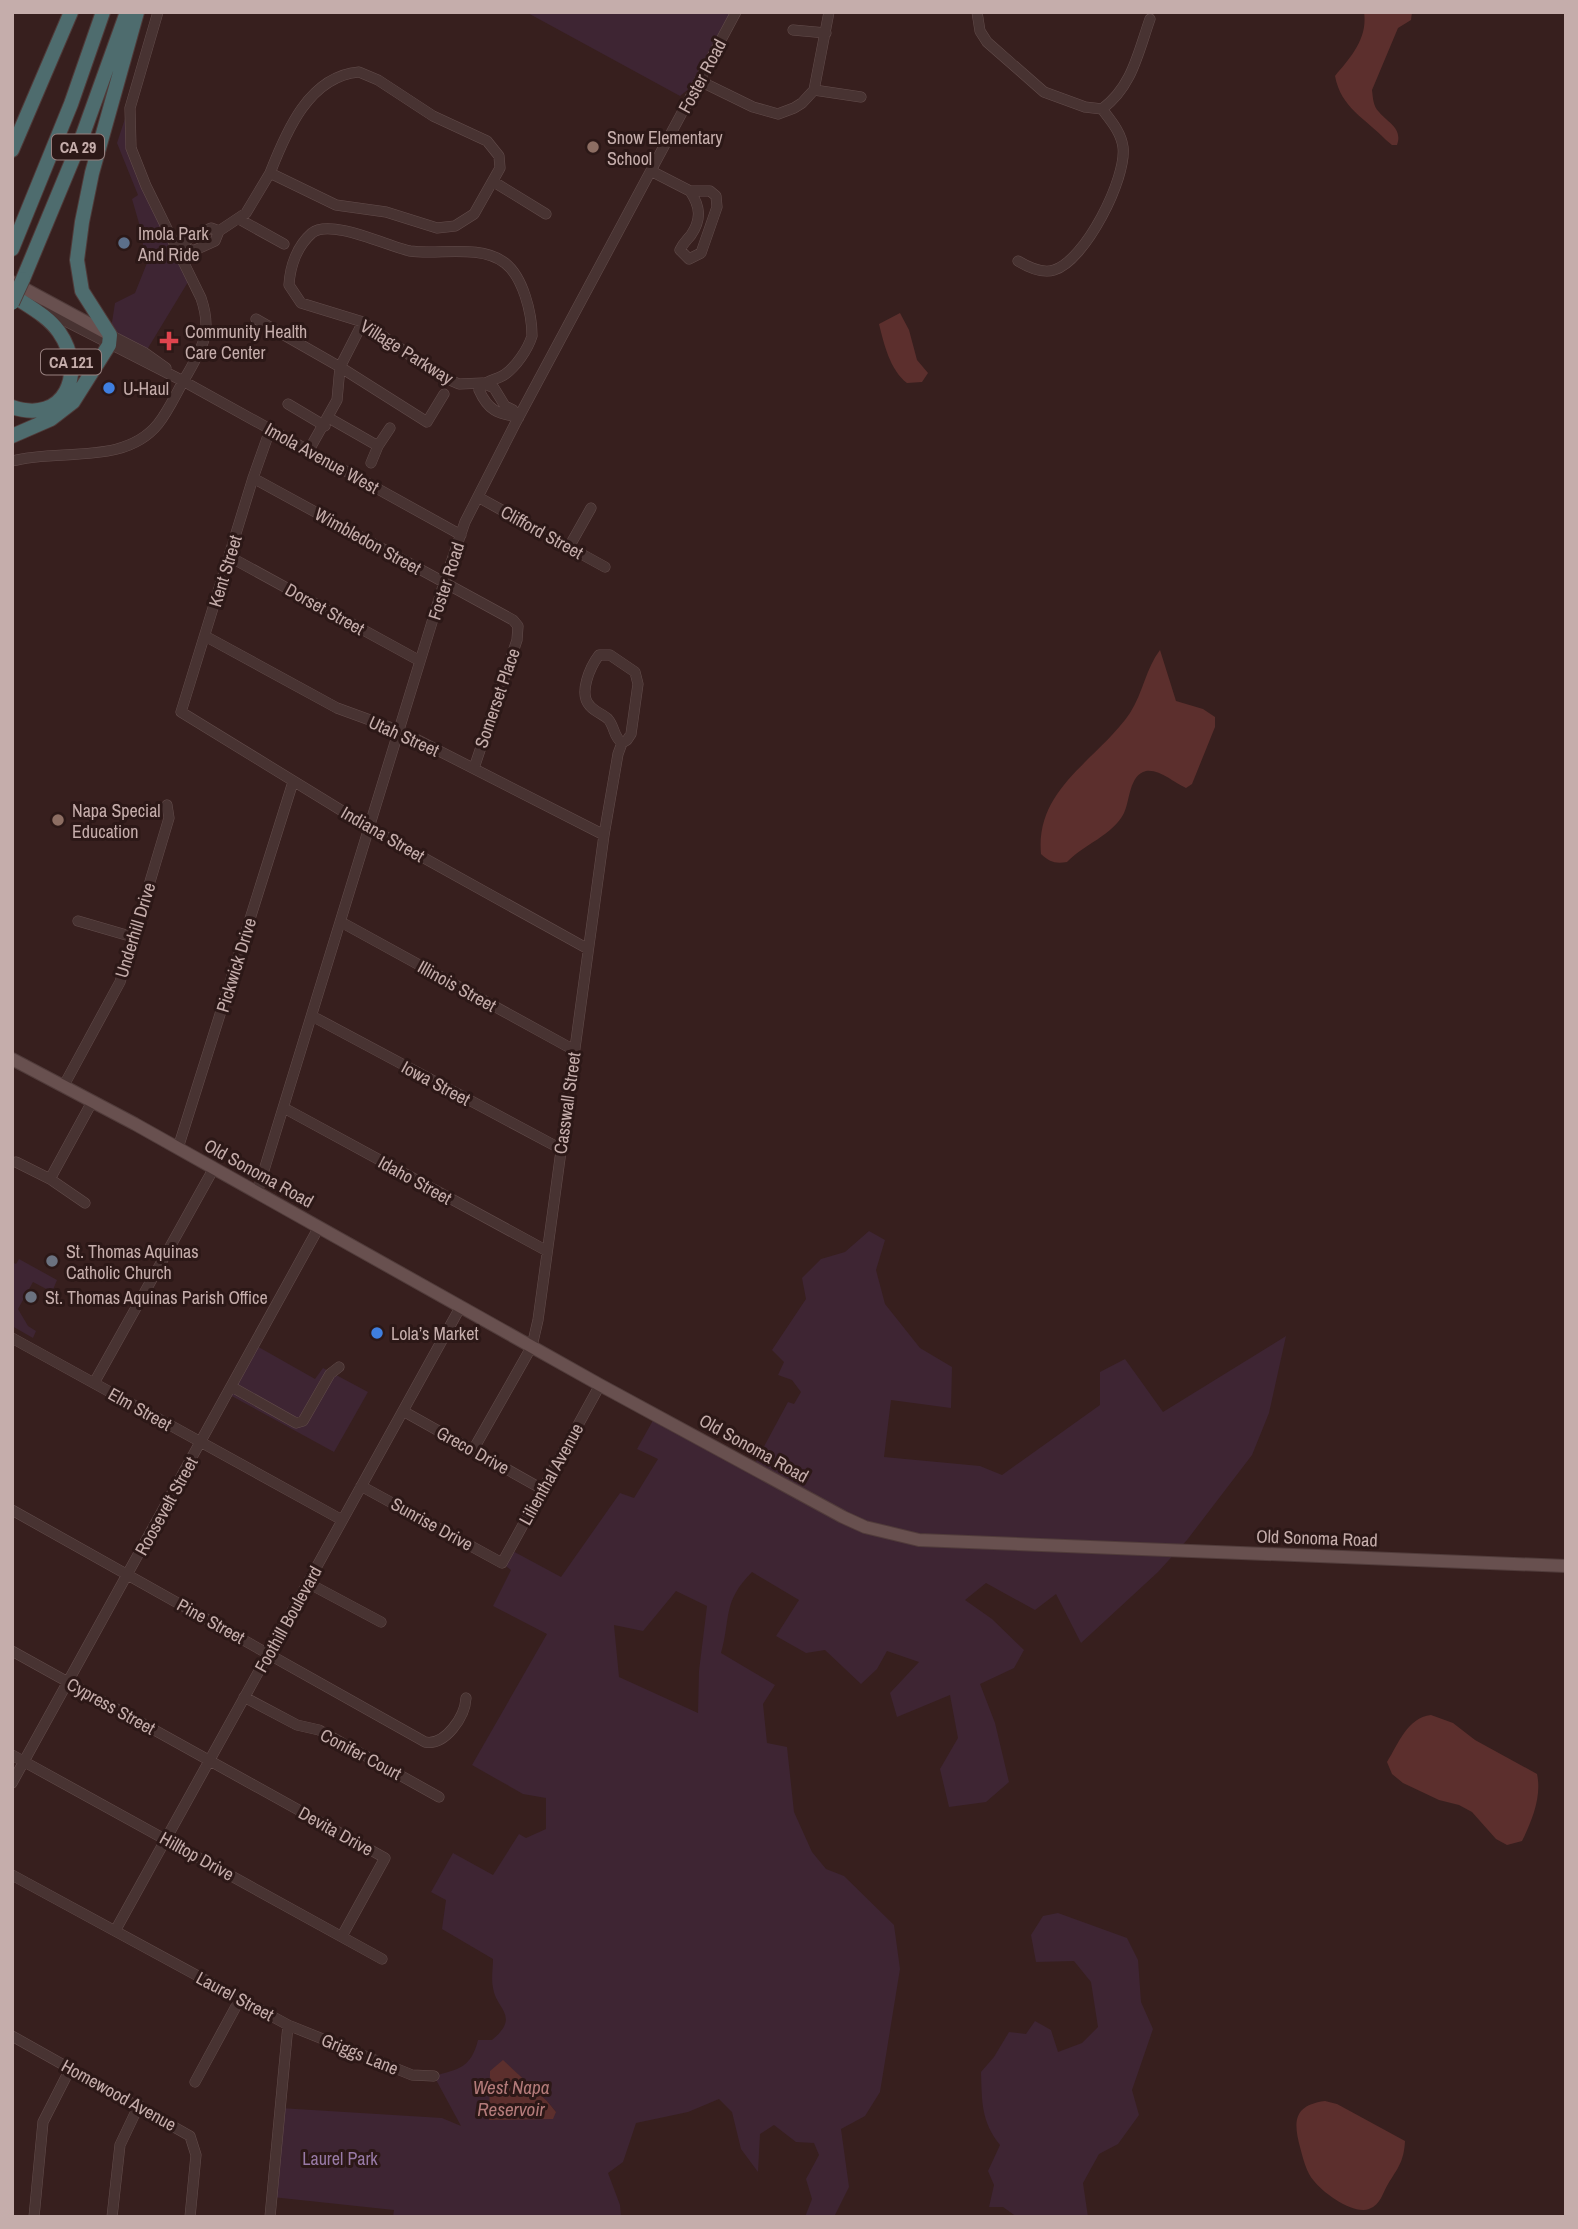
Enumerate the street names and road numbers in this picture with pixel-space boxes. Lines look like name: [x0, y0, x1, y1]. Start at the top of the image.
street label: Foster Road: [672, 35, 732, 117]
road number: CA 29: [52, 134, 104, 160]
street label: Village Parkway: [356, 313, 459, 391]
road number: CA 121: [41, 350, 101, 374]
street label: Imola Avenue West: [261, 416, 383, 500]
street label: Clifford Street: [496, 499, 588, 565]
street label: Wimbledon Street: [310, 501, 426, 581]
street label: Kent Street: [202, 532, 248, 610]
street label: Foster Road: [422, 539, 470, 623]
street label: Dorset Street: [281, 577, 369, 641]
street label: Somerset Place: [468, 645, 526, 751]
street label: Utah Street: [365, 709, 443, 763]
street label: Indiana Street: [337, 800, 429, 868]
street label: Underhill Drive: [109, 879, 161, 981]
street label: Pickwick Drive: [210, 915, 262, 1015]
street label: Illinois Street: [413, 954, 501, 1018]
street label: Casswall Street: [547, 1050, 587, 1156]
street label: Iowa Street: [397, 1054, 475, 1112]
street label: Old Sonoma Road: [200, 1133, 318, 1213]
street label: Idaho Street: [374, 1150, 456, 1210]
street label: Elm Street: [104, 1381, 176, 1437]
street label: Old Sonoma Road: [695, 1408, 813, 1488]
street label: Lilienthal Avenue: [513, 1419, 589, 1529]
street label: Greco Drive: [432, 1420, 514, 1480]
street label: Roosevelt Street: [129, 1452, 203, 1560]
street label: Sunrise Drive: [386, 1491, 478, 1557]
street label: Old Sonoma Road: [1256, 1523, 1378, 1553]
street label: Foothill Boulevard: [248, 1561, 328, 1677]
street label: Pine Street: [173, 1592, 249, 1650]
street label: Cypress Street: [62, 1671, 160, 1741]
street label: Conifer Court: [316, 1722, 406, 1786]
street label: Devita Drive: [294, 1800, 378, 1862]
street label: Hilltop Drive: [155, 1825, 239, 1887]
street label: Laurel Street: [192, 1965, 278, 2027]
street label: Griggs Lane: [318, 2027, 402, 2081]
street label: Homewood Avenue: [57, 2053, 181, 2137]

